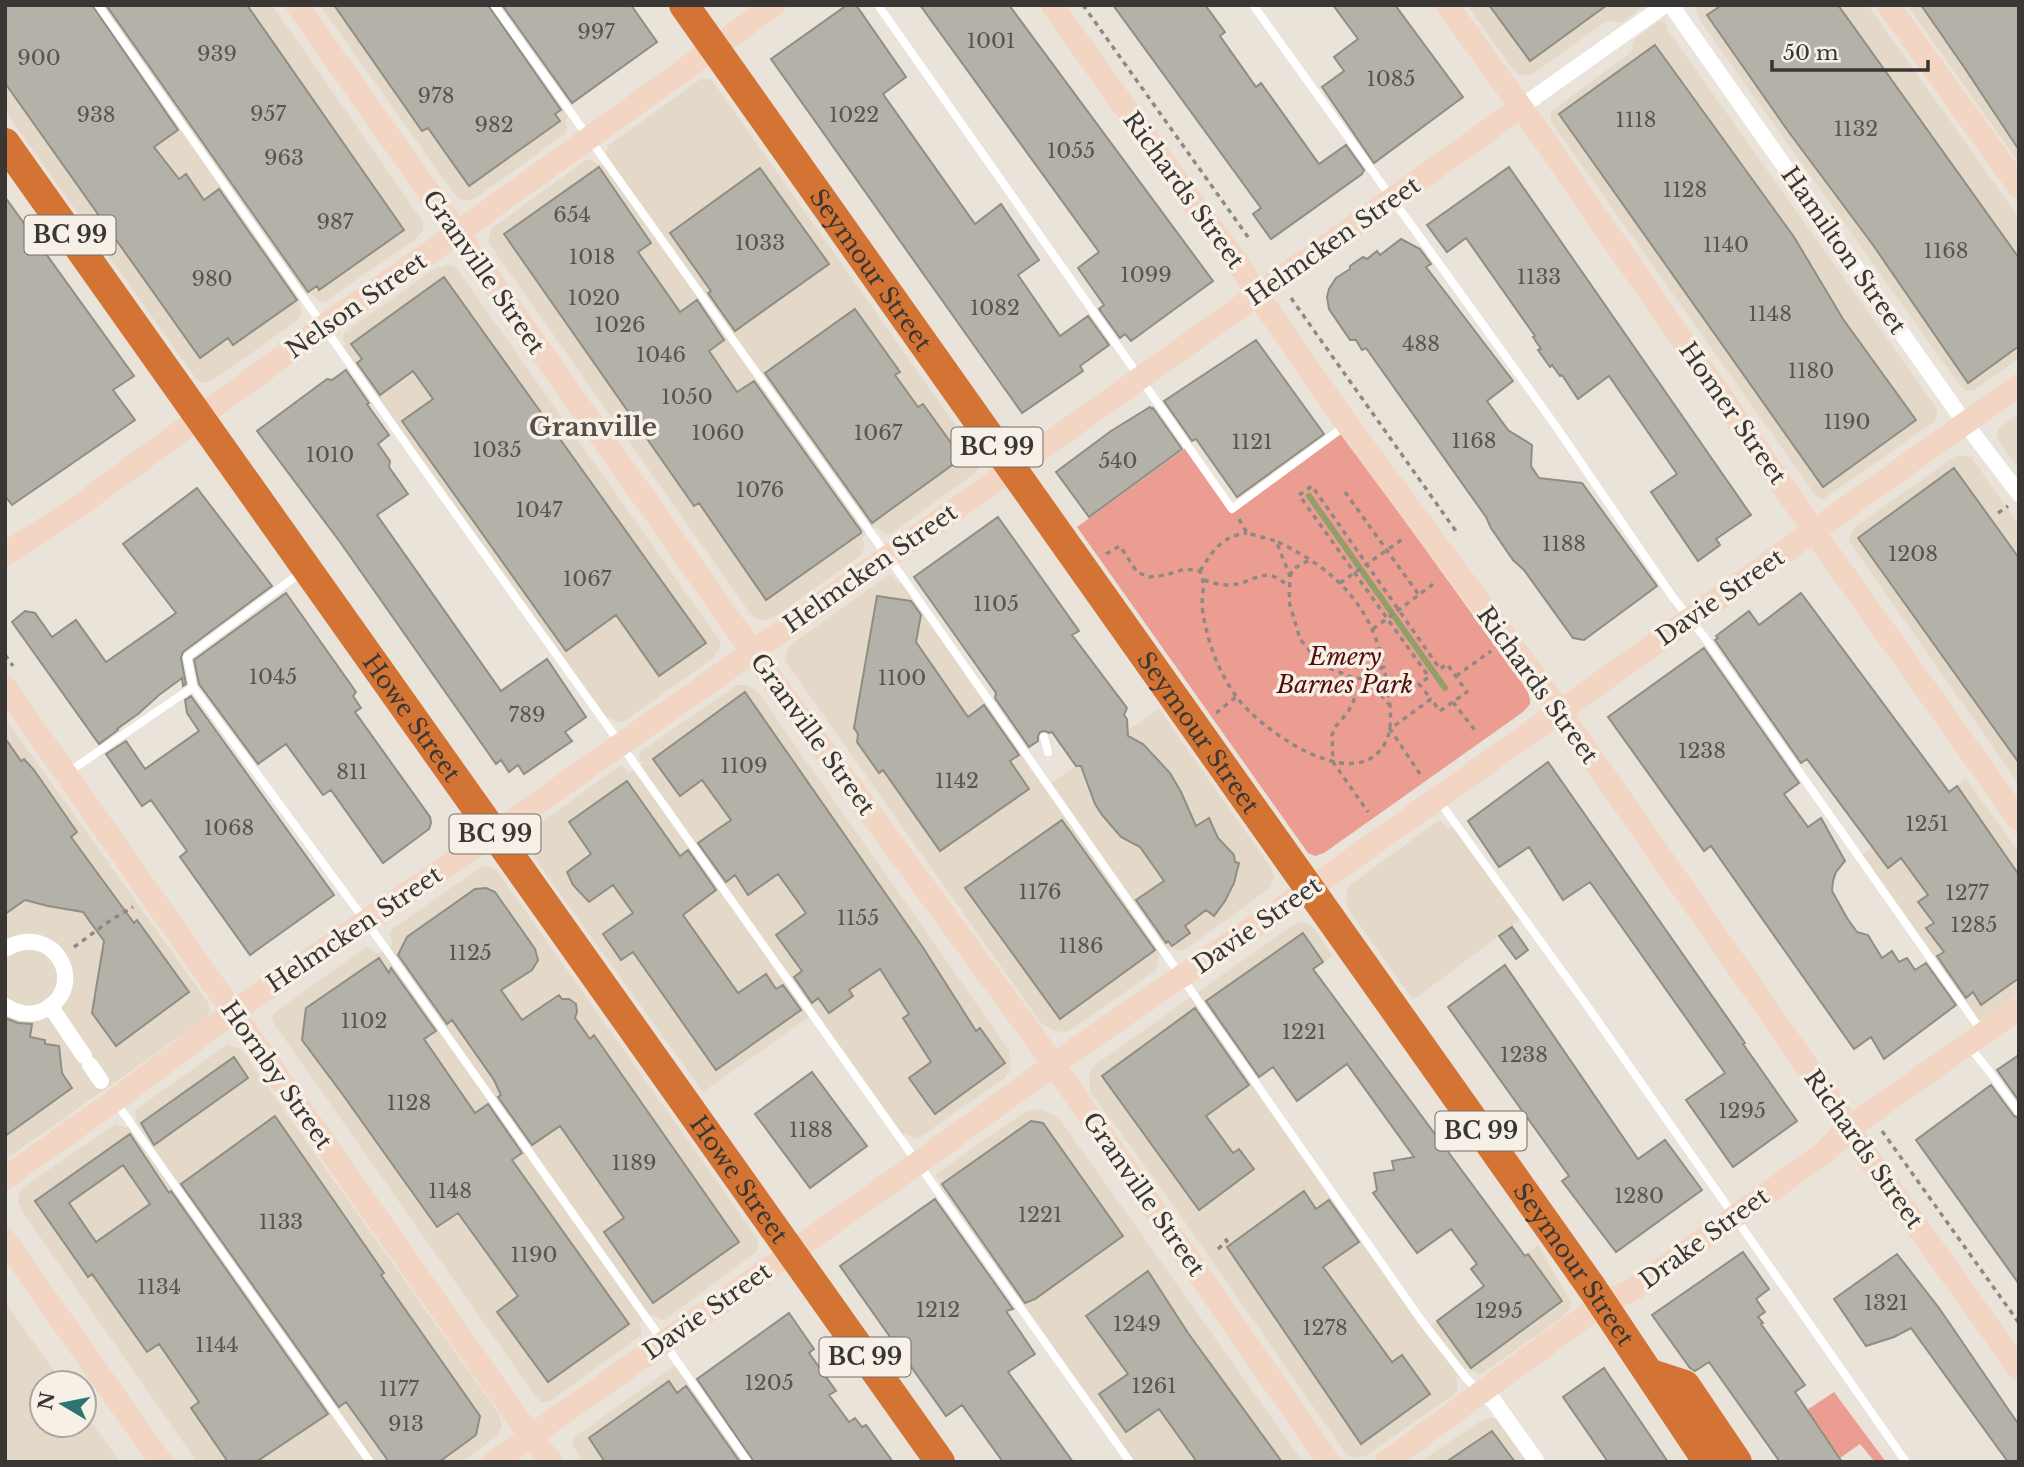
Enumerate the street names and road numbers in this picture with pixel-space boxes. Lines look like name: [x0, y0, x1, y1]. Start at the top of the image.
street label: Richards Street: [1117, 106, 1251, 274]
street label: Hamilton Street: [1775, 161, 1913, 339]
street label: Helmcken Street: [1241, 170, 1425, 312]
street label: Seymour Street: [804, 183, 938, 356]
street label: Granville Street: [417, 185, 551, 359]
road number: BC 99: [24, 216, 116, 254]
street label: Nelson Street: [280, 246, 432, 364]
street label: Homer Street: [1673, 336, 1793, 490]
road number: BC 99: [951, 428, 1042, 466]
street label: Helmcken Street: [778, 497, 962, 639]
street label: Davie Street: [1650, 542, 1790, 652]
street label: Richards Street: [1471, 601, 1605, 769]
street label: Seymour Street: [1131, 646, 1266, 819]
street label: Granville Street: [745, 647, 881, 821]
street label: Howe Street: [357, 648, 467, 787]
road number: BC 99: [449, 814, 540, 854]
street label: Helmcken Street: [261, 860, 447, 998]
street label: Davie Street: [1187, 870, 1327, 980]
street label: Hornby Street: [215, 995, 339, 1155]
street label: Richards Street: [1798, 1064, 1930, 1234]
street label: Granville Street: [1077, 1107, 1211, 1281]
street label: Howe Street: [684, 1110, 795, 1249]
road number: BC 99: [1436, 1112, 1526, 1150]
street label: Seymour Street: [1508, 1177, 1641, 1351]
street label: Drake Street: [1634, 1181, 1774, 1295]
street label: Davie Street: [637, 1256, 777, 1366]
road number: BC 99: [820, 1338, 910, 1376]

